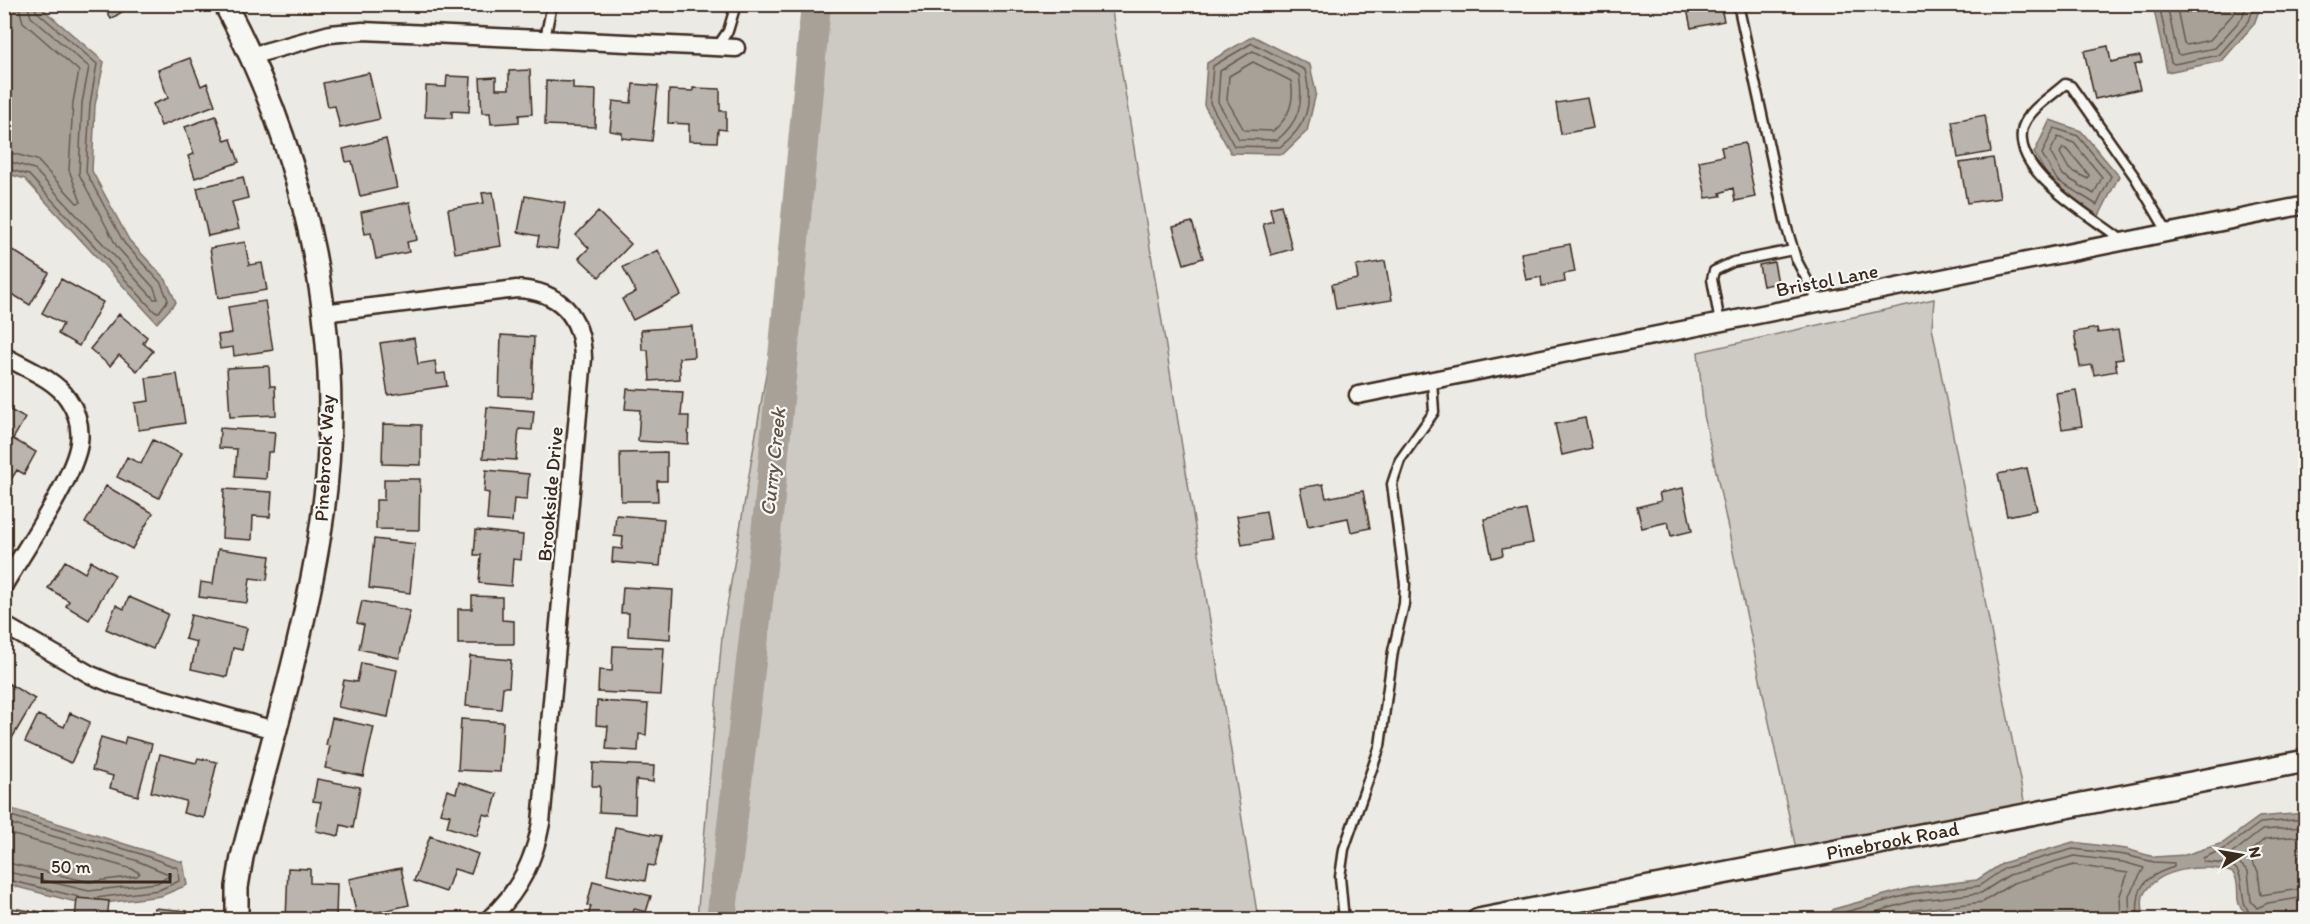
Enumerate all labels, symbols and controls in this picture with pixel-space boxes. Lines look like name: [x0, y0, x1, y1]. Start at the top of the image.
street label: Bristol Lane: [1774, 258, 1880, 302]
street label: Pinebrook Way: [309, 393, 339, 522]
water label: Curry Creek: [754, 405, 791, 517]
street label: Brookside Drive: [532, 426, 568, 562]
street label: Pinebrook Road: [1824, 816, 1961, 865]
north arrow: [2211, 825, 2271, 885]
text: N: [2245, 845, 2266, 859]
scale bar: [42, 846, 170, 884]
text: 50 m: [51, 856, 91, 878]

